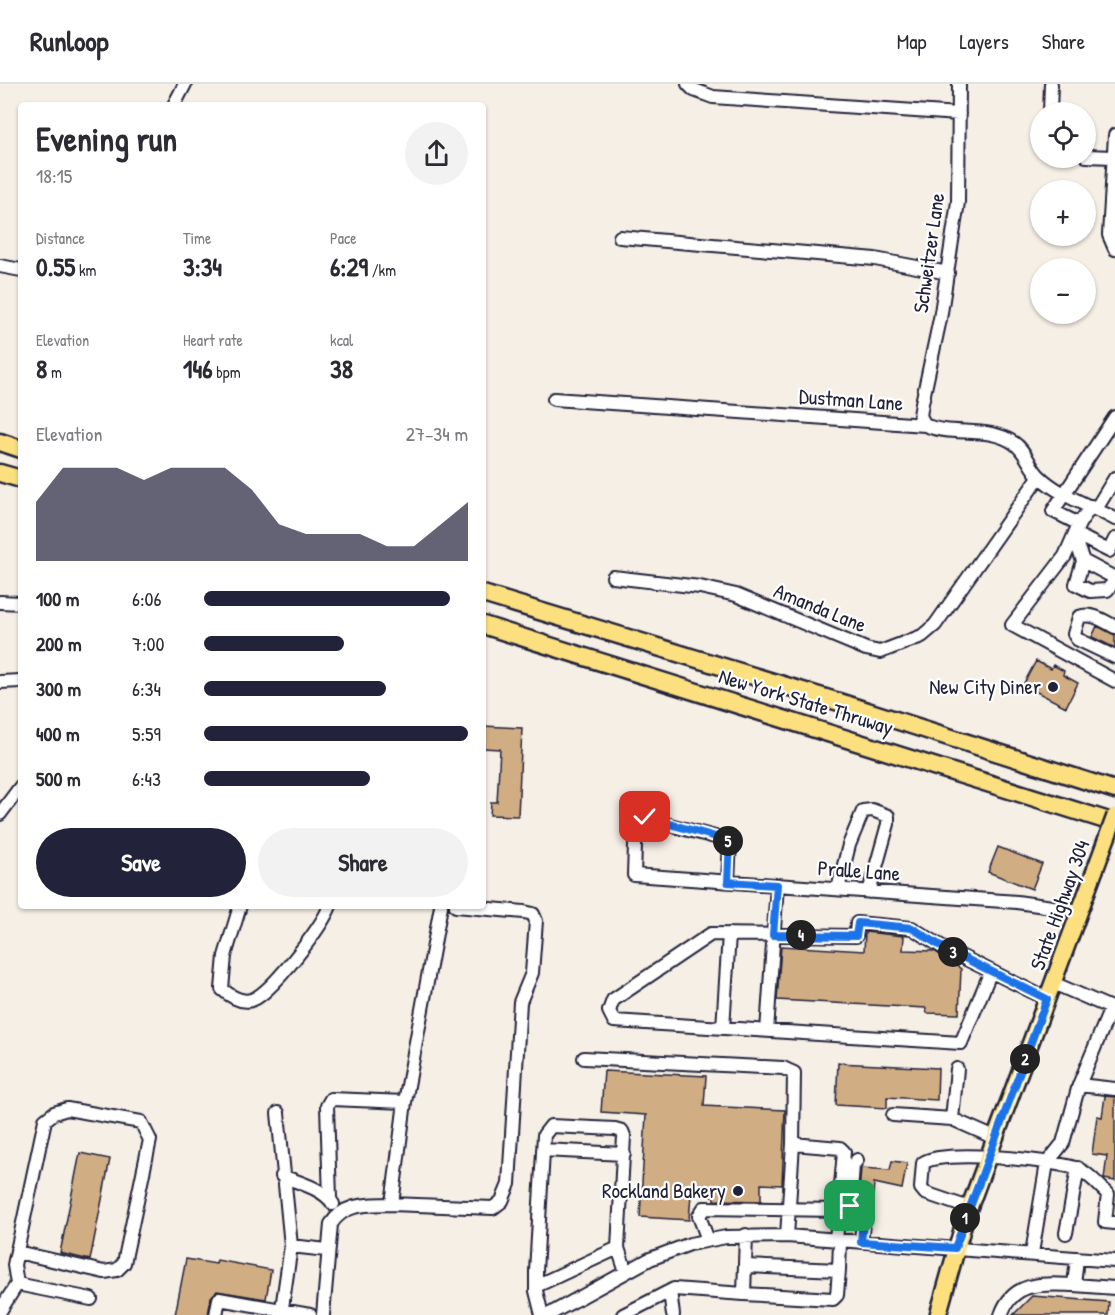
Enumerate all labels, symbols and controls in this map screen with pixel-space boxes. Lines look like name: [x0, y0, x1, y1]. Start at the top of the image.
text: Runloop: [30, 22, 109, 60]
text: Map: [897, 27, 926, 56]
text: Layers: [959, 27, 1009, 56]
text: Share: [1042, 27, 1085, 56]
map controls: [1030, 102, 1096, 324]
button: locate: [1030, 102, 1096, 168]
text: Evening run: [36, 117, 177, 161]
button: share: [405, 122, 468, 185]
text: 18:15: [36, 162, 72, 189]
button: +: [1030, 180, 1096, 246]
street label: Schweitzer Lane: [906, 191, 951, 315]
text: Distance: [36, 227, 85, 249]
text: Time: [183, 227, 211, 249]
text: Pace: [330, 227, 357, 249]
text: 0.55: [36, 249, 75, 284]
text: 3:34: [183, 249, 222, 284]
text: 6:29: [330, 249, 368, 284]
button: −: [1030, 258, 1096, 324]
text: km: [75, 259, 96, 281]
text: /km: [368, 259, 396, 281]
text: Elevation: [36, 329, 89, 351]
text: Heart rate: [183, 329, 243, 351]
text: kcal: [330, 329, 353, 351]
text: 8: [36, 351, 47, 386]
text: 146: [183, 351, 213, 386]
text: 38: [330, 351, 353, 386]
text: m: [47, 361, 62, 383]
text: bpm: [213, 361, 241, 383]
street label: Dustman Lane: [798, 381, 904, 418]
text: Elevation: [36, 420, 102, 447]
text: 27–34 m: [406, 420, 468, 447]
street label: Amanda Lane: [770, 576, 871, 639]
text: 100 m: [36, 585, 79, 612]
text: 6:06: [132, 585, 162, 612]
text: 200 m: [36, 630, 81, 657]
text: 7:00: [132, 630, 164, 657]
street label: New York State Thruway: [715, 661, 897, 742]
place label: New City Diner: [929, 672, 1041, 701]
text: 300 m: [36, 675, 81, 702]
text: 6:34: [132, 675, 161, 702]
marker: New City Diner: [1046, 680, 1060, 694]
text: 400 m: [36, 720, 80, 747]
text: 5:59: [132, 720, 161, 747]
text: 500 m: [36, 765, 81, 792]
text: 6:43: [132, 765, 161, 792]
pin: [619, 791, 670, 842]
icon: check: [628, 800, 661, 833]
pin: 5: [713, 826, 743, 856]
button: Save: [36, 828, 246, 897]
button: Share: [258, 828, 468, 897]
text: 5: [725, 830, 731, 852]
street label: State Highway 304: [1023, 836, 1097, 974]
street label: Pralle Lane: [817, 853, 901, 888]
pin: 4: [786, 920, 816, 950]
text: 4: [798, 924, 804, 946]
pin: 3: [938, 937, 968, 967]
text: 3: [949, 941, 957, 963]
pin: 2: [1010, 1044, 1040, 1074]
text: 2: [1021, 1048, 1029, 1070]
place label: Rockland Bakery: [602, 1176, 726, 1205]
pin: [824, 1180, 875, 1231]
marker: Rockland Bakery: [731, 1184, 745, 1198]
icon: arrive: [833, 1189, 866, 1222]
pin: 1: [950, 1203, 980, 1233]
text: 1: [962, 1207, 968, 1229]

